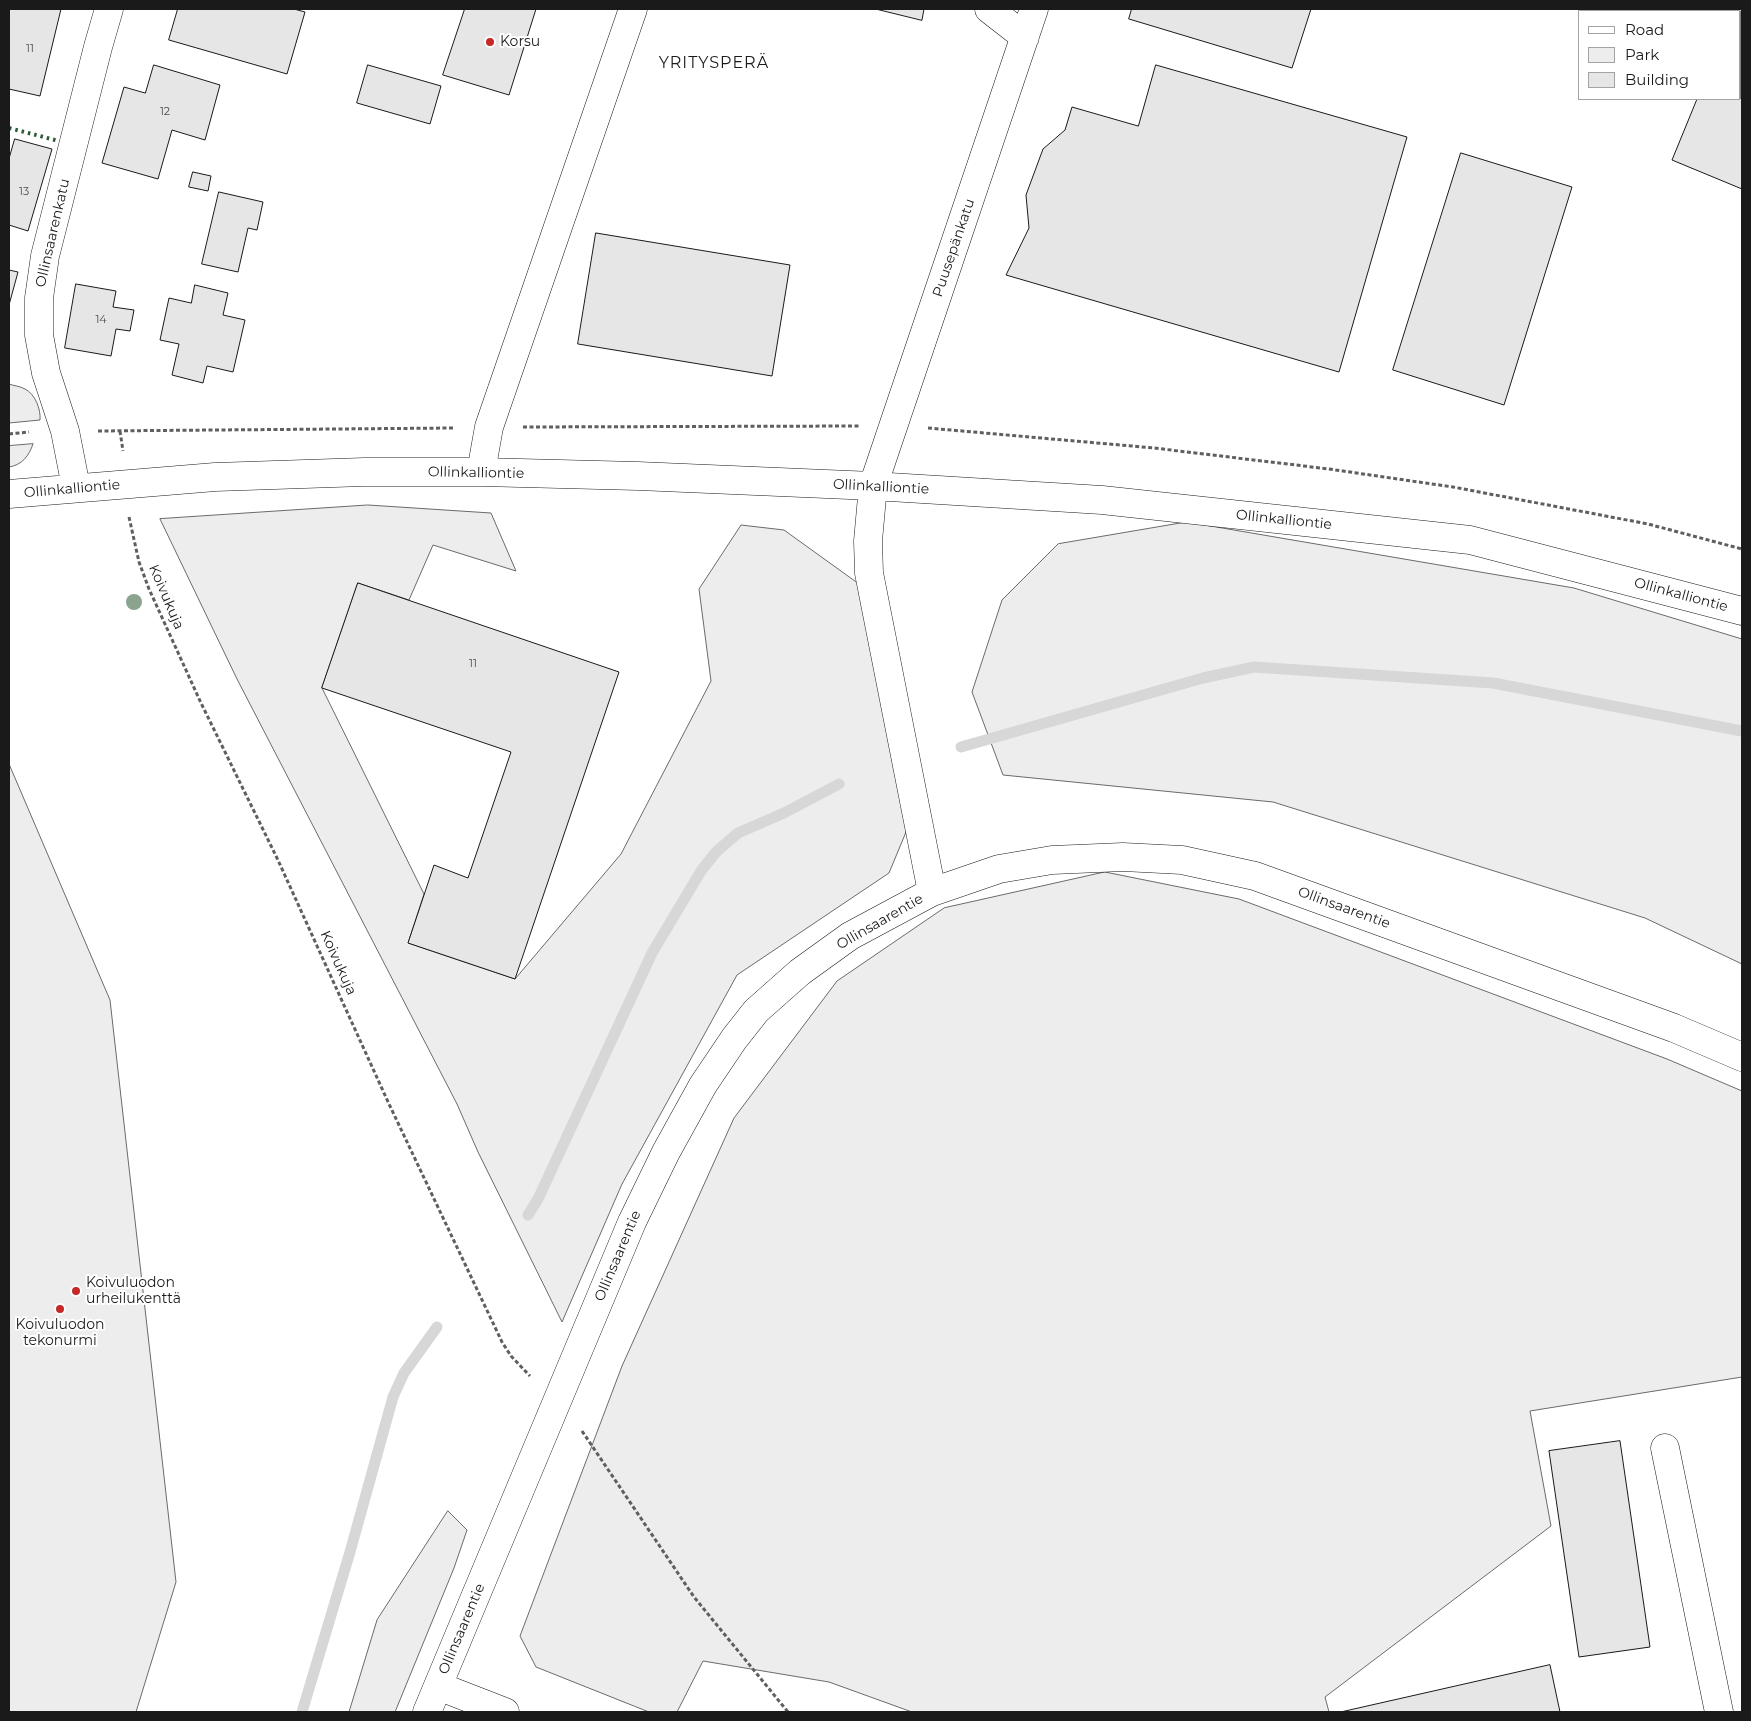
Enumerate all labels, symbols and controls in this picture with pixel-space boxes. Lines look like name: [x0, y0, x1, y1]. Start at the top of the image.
legend: [1578, 10, 1741, 100]
text: Road: [1625, 20, 1664, 39]
place label: Korsu: [500, 34, 540, 50]
marker: Korsu: [484, 36, 496, 48]
house number: 11: [26, 42, 34, 56]
text: Park: [1625, 45, 1659, 64]
district label: YRITYSPERÄ: [658, 53, 770, 73]
text: Building: [1625, 70, 1689, 89]
house number: 12: [160, 105, 170, 119]
street label: Ollinsaarenkatu: [32, 177, 74, 289]
house number: 13: [19, 185, 29, 199]
street label: Puusepänkatu: [929, 197, 979, 299]
house number: 14: [95, 313, 107, 327]
street label: Ollinkalliontie: [428, 464, 524, 482]
street label: Ollinkalliontie: [23, 476, 121, 502]
street label: Ollinkalliontie: [832, 476, 930, 498]
street label: Ollinkalliontie: [1235, 507, 1333, 533]
street label: Koivukuja: [145, 562, 187, 632]
street label: Ollinkalliontie: [1632, 574, 1730, 616]
house number: 11: [469, 657, 477, 671]
street label: Ollinsaarentie: [1295, 883, 1393, 933]
street label: Ollinsaarentie: [834, 890, 926, 954]
street label: Koivukuja: [316, 928, 360, 998]
street label: Ollinsaarentie: [591, 1208, 645, 1304]
place label: Koivuluodon urheilukenttä: [86, 1275, 181, 1308]
marker: Koivuluodon urheilukenttä: [70, 1285, 82, 1297]
marker: Koivuluodon tekonurmi: [54, 1303, 66, 1315]
place label: Koivuluodon tekonurmi: [16, 1317, 104, 1350]
street label: Ollinsaarentie: [435, 1581, 489, 1677]

